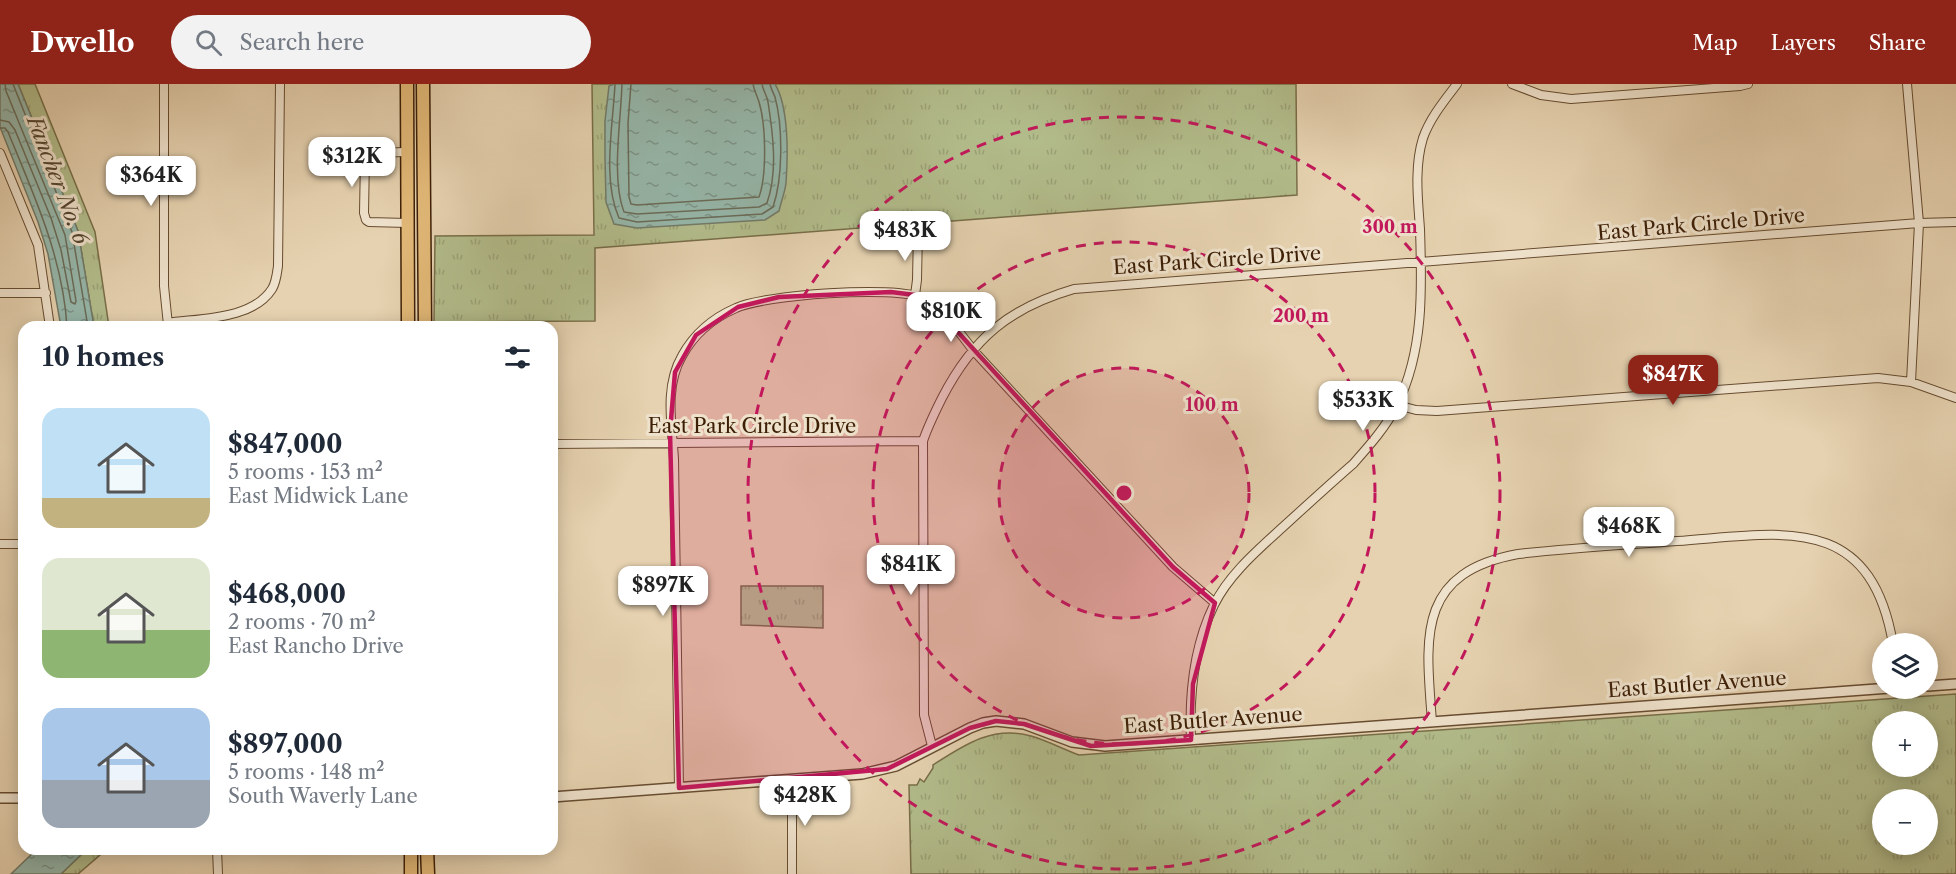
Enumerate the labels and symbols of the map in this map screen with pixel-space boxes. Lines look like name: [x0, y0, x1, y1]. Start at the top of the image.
water label: Fancher No. 6: [21, 110, 94, 248]
pin: $312K: [310, 137, 394, 188]
pin: $364K: [109, 156, 193, 207]
street label: East Park Circle Drive: [1596, 203, 1806, 245]
pin: $483K: [863, 211, 947, 262]
text: 300 m: [1362, 216, 1418, 238]
street label: East Park Circle Drive: [1112, 241, 1322, 279]
pin: $810K: [909, 292, 993, 343]
text: 200 m: [1273, 305, 1329, 327]
pin: $847K: [1631, 355, 1715, 406]
pin: $533K: [1321, 381, 1405, 432]
text: 100 m: [1185, 394, 1239, 416]
street label: East Park Circle Drive: [648, 414, 856, 438]
centre of rings: [1114, 483, 1134, 503]
pin: $468K: [1587, 507, 1671, 558]
pin: $841K: [869, 545, 953, 596]
pin: $897K: [621, 566, 705, 617]
street label: East Butler Avenue: [1607, 666, 1787, 702]
street label: East Butler Avenue: [1123, 702, 1303, 738]
pin: $428K: [763, 776, 847, 827]

